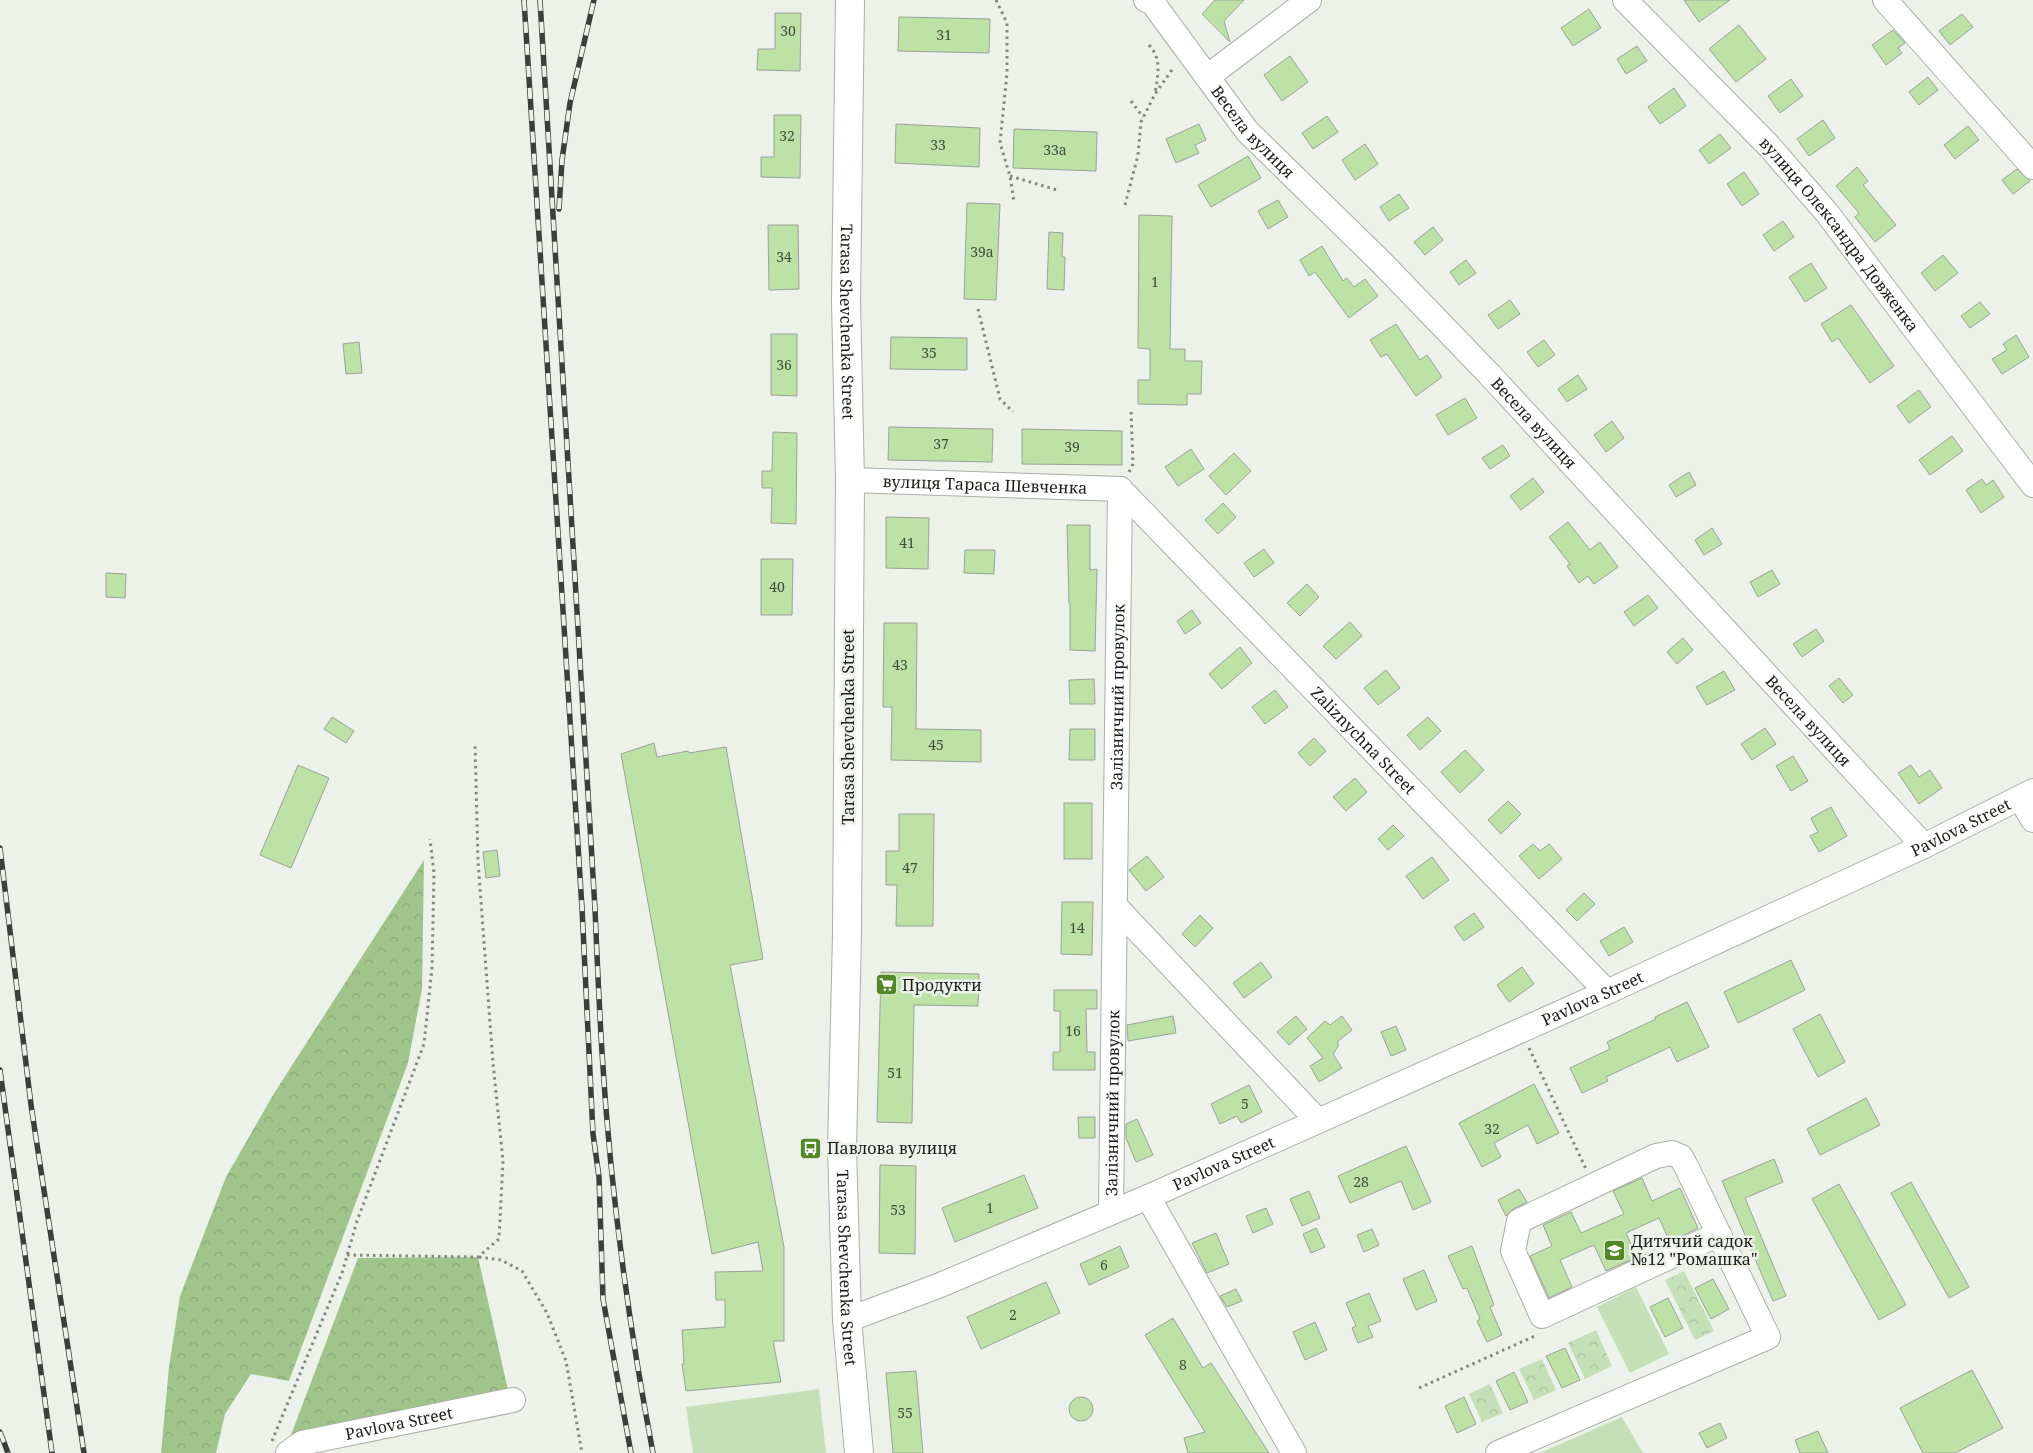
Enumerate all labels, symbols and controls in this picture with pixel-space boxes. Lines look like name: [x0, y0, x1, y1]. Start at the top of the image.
house number: 30: [780, 21, 796, 40]
house number: 31: [936, 25, 952, 44]
street label: Весела вулиця: [1206, 81, 1300, 183]
house number: 32: [779, 126, 795, 145]
street label: вулиця Олександра Довженка: [1755, 132, 1924, 336]
house number: 33: [930, 135, 946, 154]
house number: 33а: [1043, 140, 1067, 159]
street label: Tarasa Shevchenka Street: [835, 224, 860, 420]
house number: 39а: [970, 242, 994, 261]
house number: 34: [776, 247, 792, 266]
house number: 1: [1151, 272, 1159, 291]
house number: 35: [921, 343, 937, 362]
house number: 36: [776, 355, 792, 374]
street label: Весела вулиця: [1486, 372, 1582, 473]
house number: 37: [933, 434, 949, 453]
house number: 39: [1064, 437, 1080, 456]
street label: вулиця Тараса Шевченка: [882, 470, 1088, 499]
house number: 41: [899, 533, 915, 552]
house number: 40: [769, 577, 785, 596]
street label: Залізничний провулок: [1105, 603, 1130, 790]
street label: Tarasa Shevchenka Street: [837, 629, 859, 825]
house number: 43: [892, 655, 908, 674]
street label: Весела вулиця: [1761, 670, 1856, 771]
street label: Zaliznychna Street: [1306, 682, 1421, 799]
house number: 45: [928, 735, 944, 754]
street label: Pavlova Street: [1907, 793, 2015, 862]
house number: 47: [902, 858, 918, 877]
house number: 14: [1069, 918, 1085, 937]
street label: Pavlova Street: [1538, 966, 1647, 1031]
supermarket icon: Продукти: [874, 973, 898, 997]
place label: Продукти: [902, 974, 982, 996]
street label: Залізничний провулок: [1100, 1009, 1125, 1196]
house number: 16: [1065, 1021, 1081, 1040]
house number: 51: [887, 1063, 903, 1082]
house number: 5: [1241, 1094, 1249, 1113]
house number: 32: [1484, 1119, 1500, 1138]
street label: Pavlova Street: [1169, 1131, 1278, 1196]
bus stop icon: Павлова вулиця: [799, 1136, 823, 1160]
place label: Павлова вулиця: [827, 1137, 957, 1159]
street label: Tarasa Shevchenka Street: [832, 1170, 862, 1367]
house number: 28: [1353, 1172, 1369, 1191]
house number: 1: [986, 1198, 994, 1217]
house number: 53: [890, 1200, 906, 1219]
place label: Дитячий садок №12 "Ромашка": [1631, 1230, 1758, 1270]
school or university icon: Дитячий садок №12 "Ромашка": [1603, 1238, 1627, 1262]
house number: 6: [1100, 1255, 1108, 1274]
house number: 2: [1009, 1305, 1017, 1324]
house number: 8: [1179, 1355, 1187, 1374]
street label: Pavlova Street: [343, 1402, 455, 1445]
house number: 55: [897, 1403, 913, 1422]

